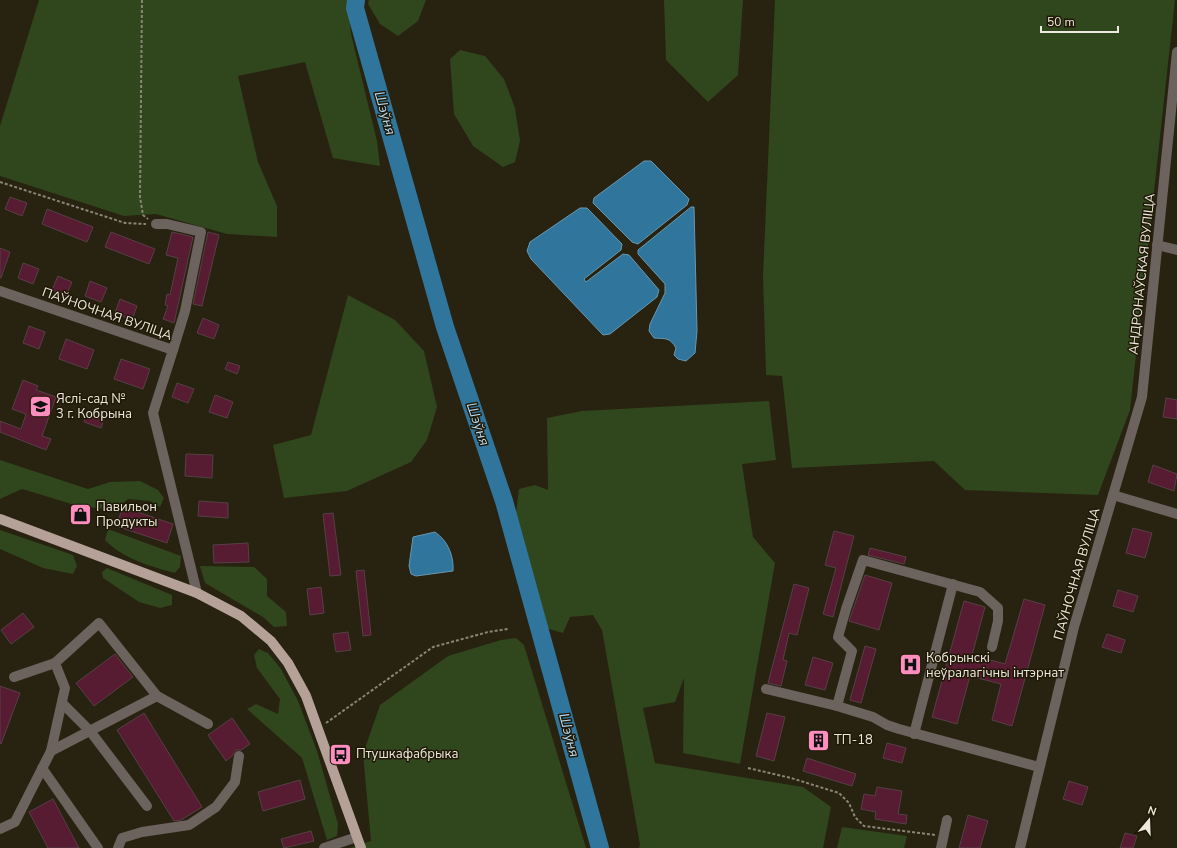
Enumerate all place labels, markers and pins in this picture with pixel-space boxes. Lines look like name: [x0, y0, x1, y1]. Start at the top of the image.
place label: Яслі-сад № 3 г. Кобрына: [56, 390, 132, 423]
school or university icon: Яслі-сад № 3 г. Кобрына: [28, 393, 54, 419]
place label: Павильон Продукты: [96, 498, 158, 531]
shop icon: Павильон Продукты: [67, 501, 93, 527]
place label: Кобрынскі неўралагічны інтэрнат: [926, 649, 1064, 682]
hospital icon: Кобрынскі неўралагічны інтэрнат: [898, 652, 924, 678]
building icon: ТП-18: [806, 727, 832, 753]
place label: ТП-18: [834, 731, 873, 749]
bus stop icon: Птушкафабрыка: [327, 741, 353, 767]
place label: Птушкафабрыка: [356, 745, 458, 763]

